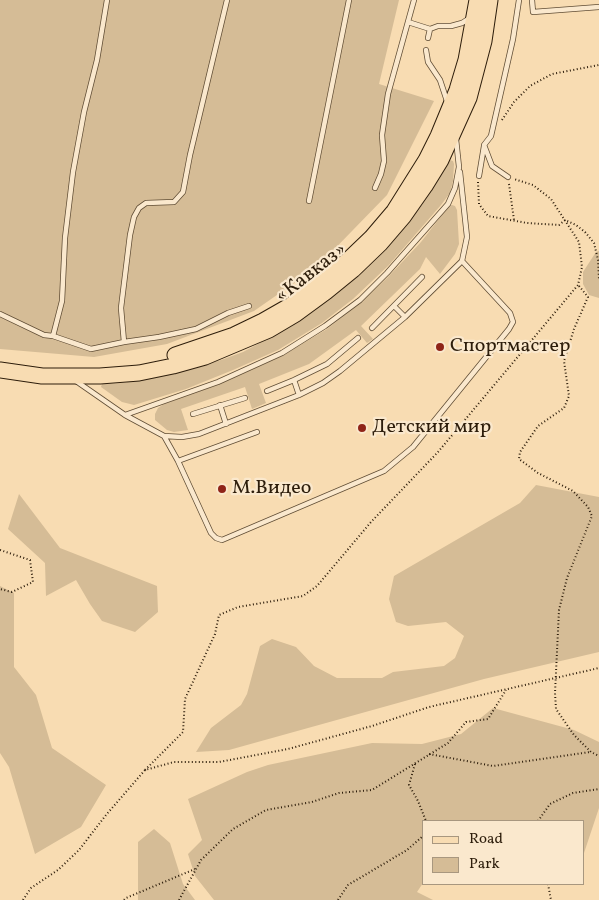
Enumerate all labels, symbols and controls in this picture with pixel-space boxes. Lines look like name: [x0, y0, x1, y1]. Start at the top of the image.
street label: «Кавказ»: [272, 239, 352, 309]
place label: Спортмастер: [450, 335, 570, 359]
marker: Спортмастер: [434, 341, 446, 353]
place label: Детский мир: [372, 416, 491, 440]
marker: Детский мир: [356, 422, 368, 434]
place label: М.Видео: [232, 477, 311, 501]
marker: М.Видео: [216, 483, 228, 495]
legend: [422, 820, 584, 885]
text: Road: [469, 829, 503, 850]
text: Park: [469, 854, 500, 875]

